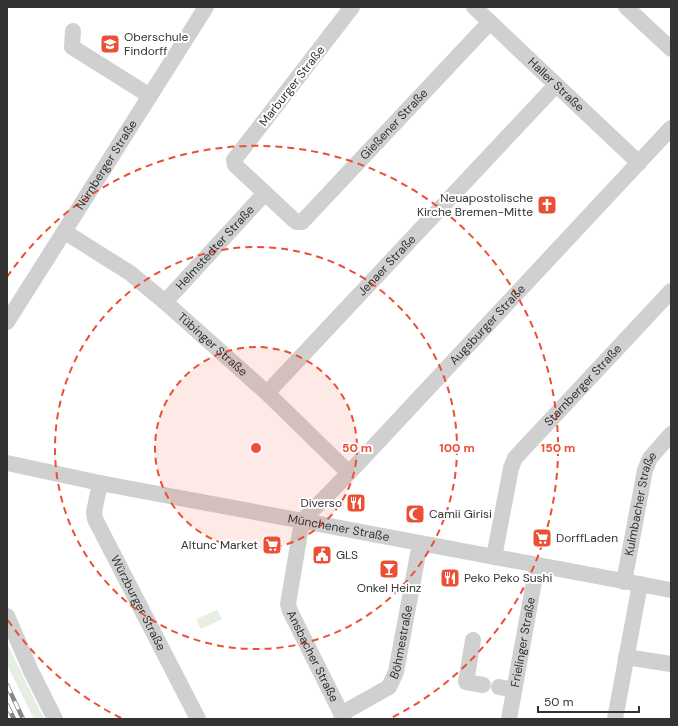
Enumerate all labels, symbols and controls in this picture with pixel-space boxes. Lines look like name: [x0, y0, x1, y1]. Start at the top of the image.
place label: Oberschule Findorff: [124, 29, 188, 59]
school or university icon: Oberschule Findorff: [99, 33, 121, 55]
street label: Marburger Straße: [256, 42, 329, 129]
street label: Haller Straße: [525, 54, 588, 115]
street label: Gießener Straße: [357, 85, 431, 163]
street label: Nürnberger Straße: [72, 117, 141, 213]
place label: Neuapostolische Kirche Bremen-Mitte: [417, 190, 533, 220]
church icon: Neuapostolische Kirche Bremen-Mitte: [536, 194, 558, 216]
street label: Helmstedter Straße: [172, 202, 258, 293]
street label: Jenaer Straße: [354, 231, 419, 299]
street label: Augsburger Straße: [446, 281, 529, 368]
street label: Tübinger Straße: [174, 309, 251, 380]
street label: Starnberger Straße: [541, 341, 625, 430]
text: 50 m: [342, 440, 372, 456]
text: 100 m: [439, 440, 475, 456]
text: 150 m: [541, 440, 575, 456]
centre of rings: [249, 441, 263, 455]
street label: Kulmbacher Straße: [621, 448, 660, 557]
restaurant icon: Diverso: [345, 492, 367, 514]
place label: Diverso: [300, 495, 342, 511]
mosque icon: Camii Girisi: [404, 503, 426, 525]
place label: Camii Girisi: [429, 506, 492, 522]
street label: Münchener Straße: [287, 510, 391, 545]
supermarket icon: DorffLaden: [531, 527, 553, 549]
place label: DorffLaden: [556, 530, 618, 546]
supermarket icon: Altunc Market: [261, 534, 283, 556]
place label: Altunc Market: [181, 537, 258, 553]
public building icon: GLS: [311, 544, 333, 566]
place label: GLS: [336, 547, 358, 563]
street label: Würzburger Straße: [107, 552, 169, 653]
bar icon: Onkel Heinz: [378, 558, 400, 580]
restaurant icon: Peko Peko Sushi: [439, 567, 461, 589]
place label: Peko Peko Sushi: [464, 570, 552, 586]
place label: Onkel Heinz: [357, 580, 421, 596]
street label: Frielinger Straße: [507, 596, 539, 689]
street label: Böhmestraße: [386, 604, 416, 682]
street label: Ansbacher Straße: [283, 608, 342, 705]
scale bar: [538, 688, 639, 714]
text: 50 m: [544, 694, 573, 710]

